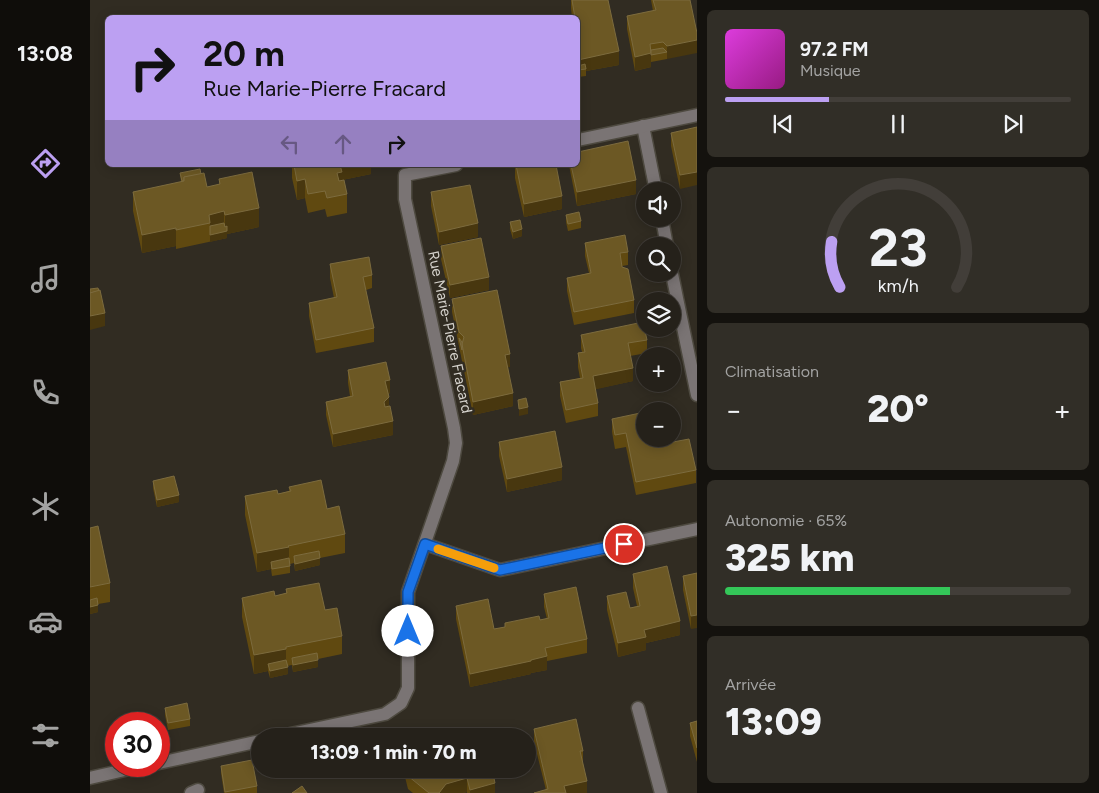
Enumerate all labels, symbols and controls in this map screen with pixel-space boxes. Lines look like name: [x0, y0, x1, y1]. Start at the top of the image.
text: 20 m: [203, 33, 285, 75]
icon: right: [120, 35, 185, 100]
text: 97.2 FM: [800, 38, 869, 61]
text: 13:08: [17, 40, 73, 67]
text: Musique: [800, 61, 861, 80]
text: Rue Marie-Pierre Fracard: [203, 75, 446, 102]
icon: previous: [769, 110, 797, 138]
icon: pause: [884, 110, 912, 138]
icon: next: [999, 110, 1027, 138]
icon: left: [276, 130, 304, 158]
icon: ahead: [329, 130, 357, 158]
icon: right: [382, 130, 410, 158]
icon: directions: [28, 146, 63, 181]
map controls: [636, 182, 681, 447]
button: sound: [636, 182, 681, 227]
text: 23: [868, 217, 928, 279]
button: search: [636, 237, 681, 282]
street label: Rue Marie-Pierre Fracard: [424, 249, 476, 415]
icon: music: [28, 261, 63, 296]
text: km/h: [878, 275, 918, 296]
button: layers: [636, 292, 681, 337]
button: +: [636, 347, 681, 392]
text: Climatisation: [725, 362, 819, 381]
icon: phone: [28, 375, 63, 410]
text: 20°: [867, 386, 929, 432]
text: −: [725, 393, 742, 427]
text: +: [1054, 393, 1071, 427]
button: −: [636, 402, 681, 447]
icon: climate: [28, 489, 63, 524]
text: Autonomie · 65%: [725, 511, 847, 530]
pin: [603, 523, 645, 565]
icon: arrive: [610, 530, 638, 558]
text: 325 km: [725, 535, 855, 581]
icon: car: [28, 604, 63, 639]
position arrow: [381, 604, 433, 656]
text: Arrivée: [725, 675, 776, 694]
text: 13:09: [725, 699, 822, 745]
speed limit sign: 30: [105, 712, 170, 777]
icon: filters: [28, 718, 63, 753]
text: 13:09 · 1 min · 70 m: [311, 741, 476, 764]

